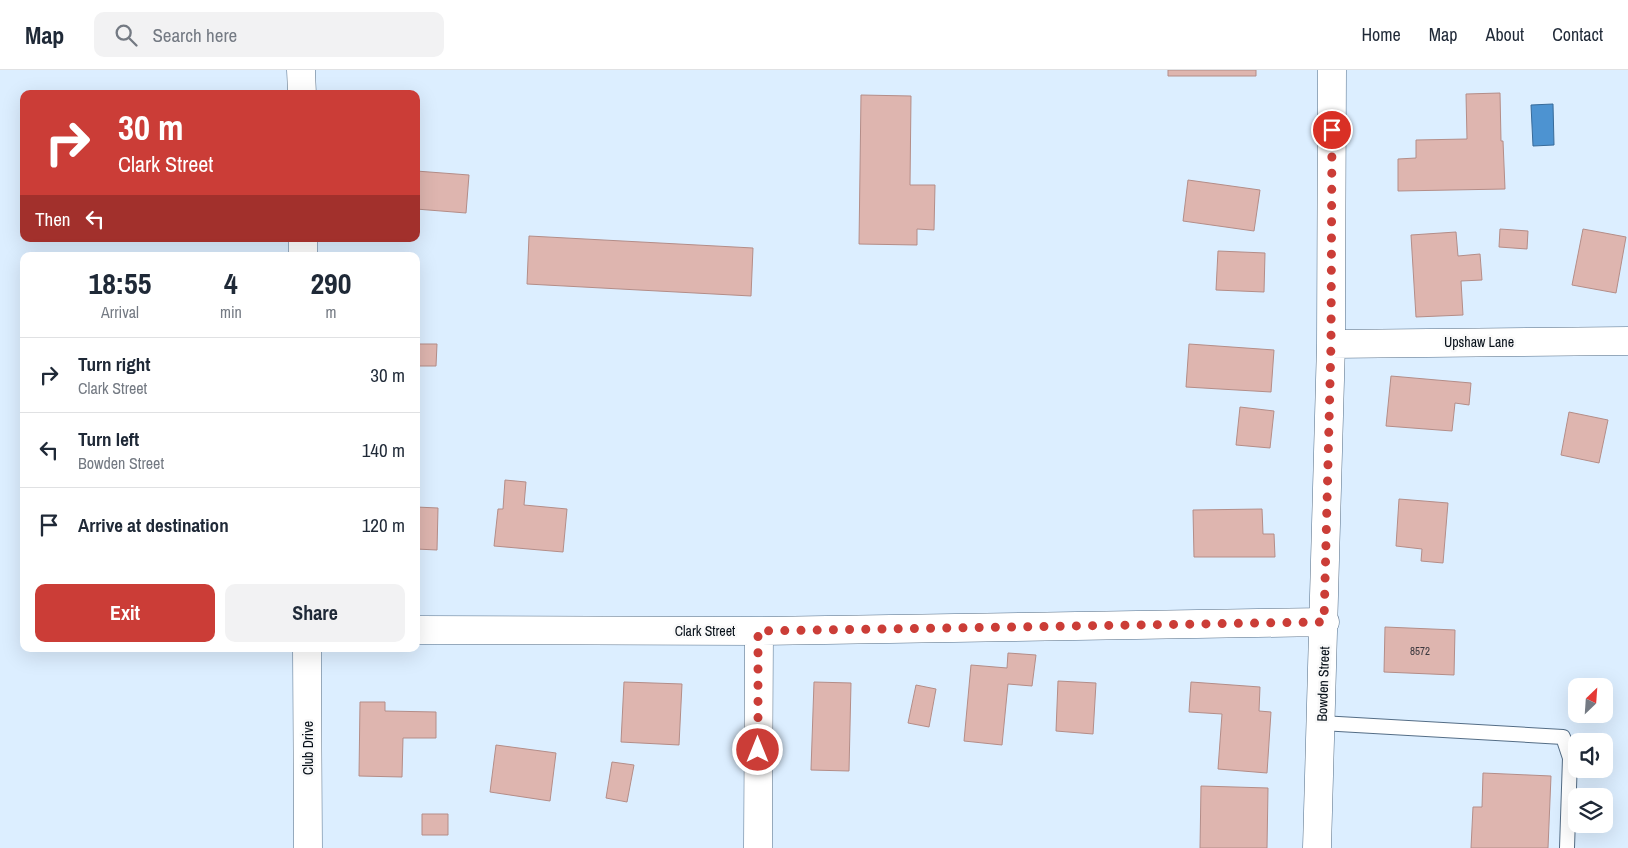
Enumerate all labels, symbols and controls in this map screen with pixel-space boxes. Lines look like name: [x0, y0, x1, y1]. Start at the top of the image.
search box: [94, 12, 444, 57]
text: Map: [25, 19, 64, 51]
icon: search: [112, 21, 140, 49]
text: Search here: [152, 22, 237, 48]
text: Home: [1361, 22, 1401, 47]
text: Map: [1429, 22, 1458, 47]
text: About: [1486, 22, 1524, 47]
text: Contact: [1552, 22, 1603, 47]
text: 30 m: [118, 104, 183, 151]
pin: [1311, 109, 1353, 151]
icon: right: [35, 110, 100, 175]
icon: arrive: [1318, 116, 1346, 144]
text: Clark Street: [118, 149, 213, 179]
icon: left: [81, 205, 109, 233]
text: Then: [35, 206, 71, 232]
text: 18:55: [89, 263, 151, 303]
text: 4: [224, 263, 238, 303]
text: 290: [310, 263, 351, 303]
text: Arrival: [101, 301, 139, 323]
text: min: [220, 301, 242, 323]
text: m: [325, 301, 336, 323]
street label: Upshaw Lane: [1444, 333, 1514, 351]
text: Turn right: [78, 351, 150, 377]
icon: right: [35, 361, 63, 389]
text: 30 m: [370, 362, 405, 388]
text: Clark Street: [78, 377, 147, 399]
text: Turn left: [78, 426, 139, 452]
icon: left: [35, 436, 63, 464]
text: 140 m: [362, 437, 405, 463]
text: Bowden Street: [78, 452, 164, 474]
icon: arrive: [35, 511, 63, 539]
text: Arrive at destination: [78, 512, 229, 538]
text: 120 m: [362, 512, 405, 538]
button: Exit: [35, 584, 215, 642]
button: Share: [225, 584, 405, 642]
street label: Clark Street: [675, 622, 735, 640]
house number: 8572: [1410, 644, 1430, 658]
street label: Bowden Street: [1313, 646, 1333, 722]
north arrow: [1568, 678, 1612, 722]
map controls: [1568, 678, 1613, 833]
street label: Club Drive: [299, 721, 317, 775]
position arrow: [731, 723, 783, 775]
button: sound: [1568, 733, 1613, 778]
button: layers: [1568, 788, 1613, 833]

